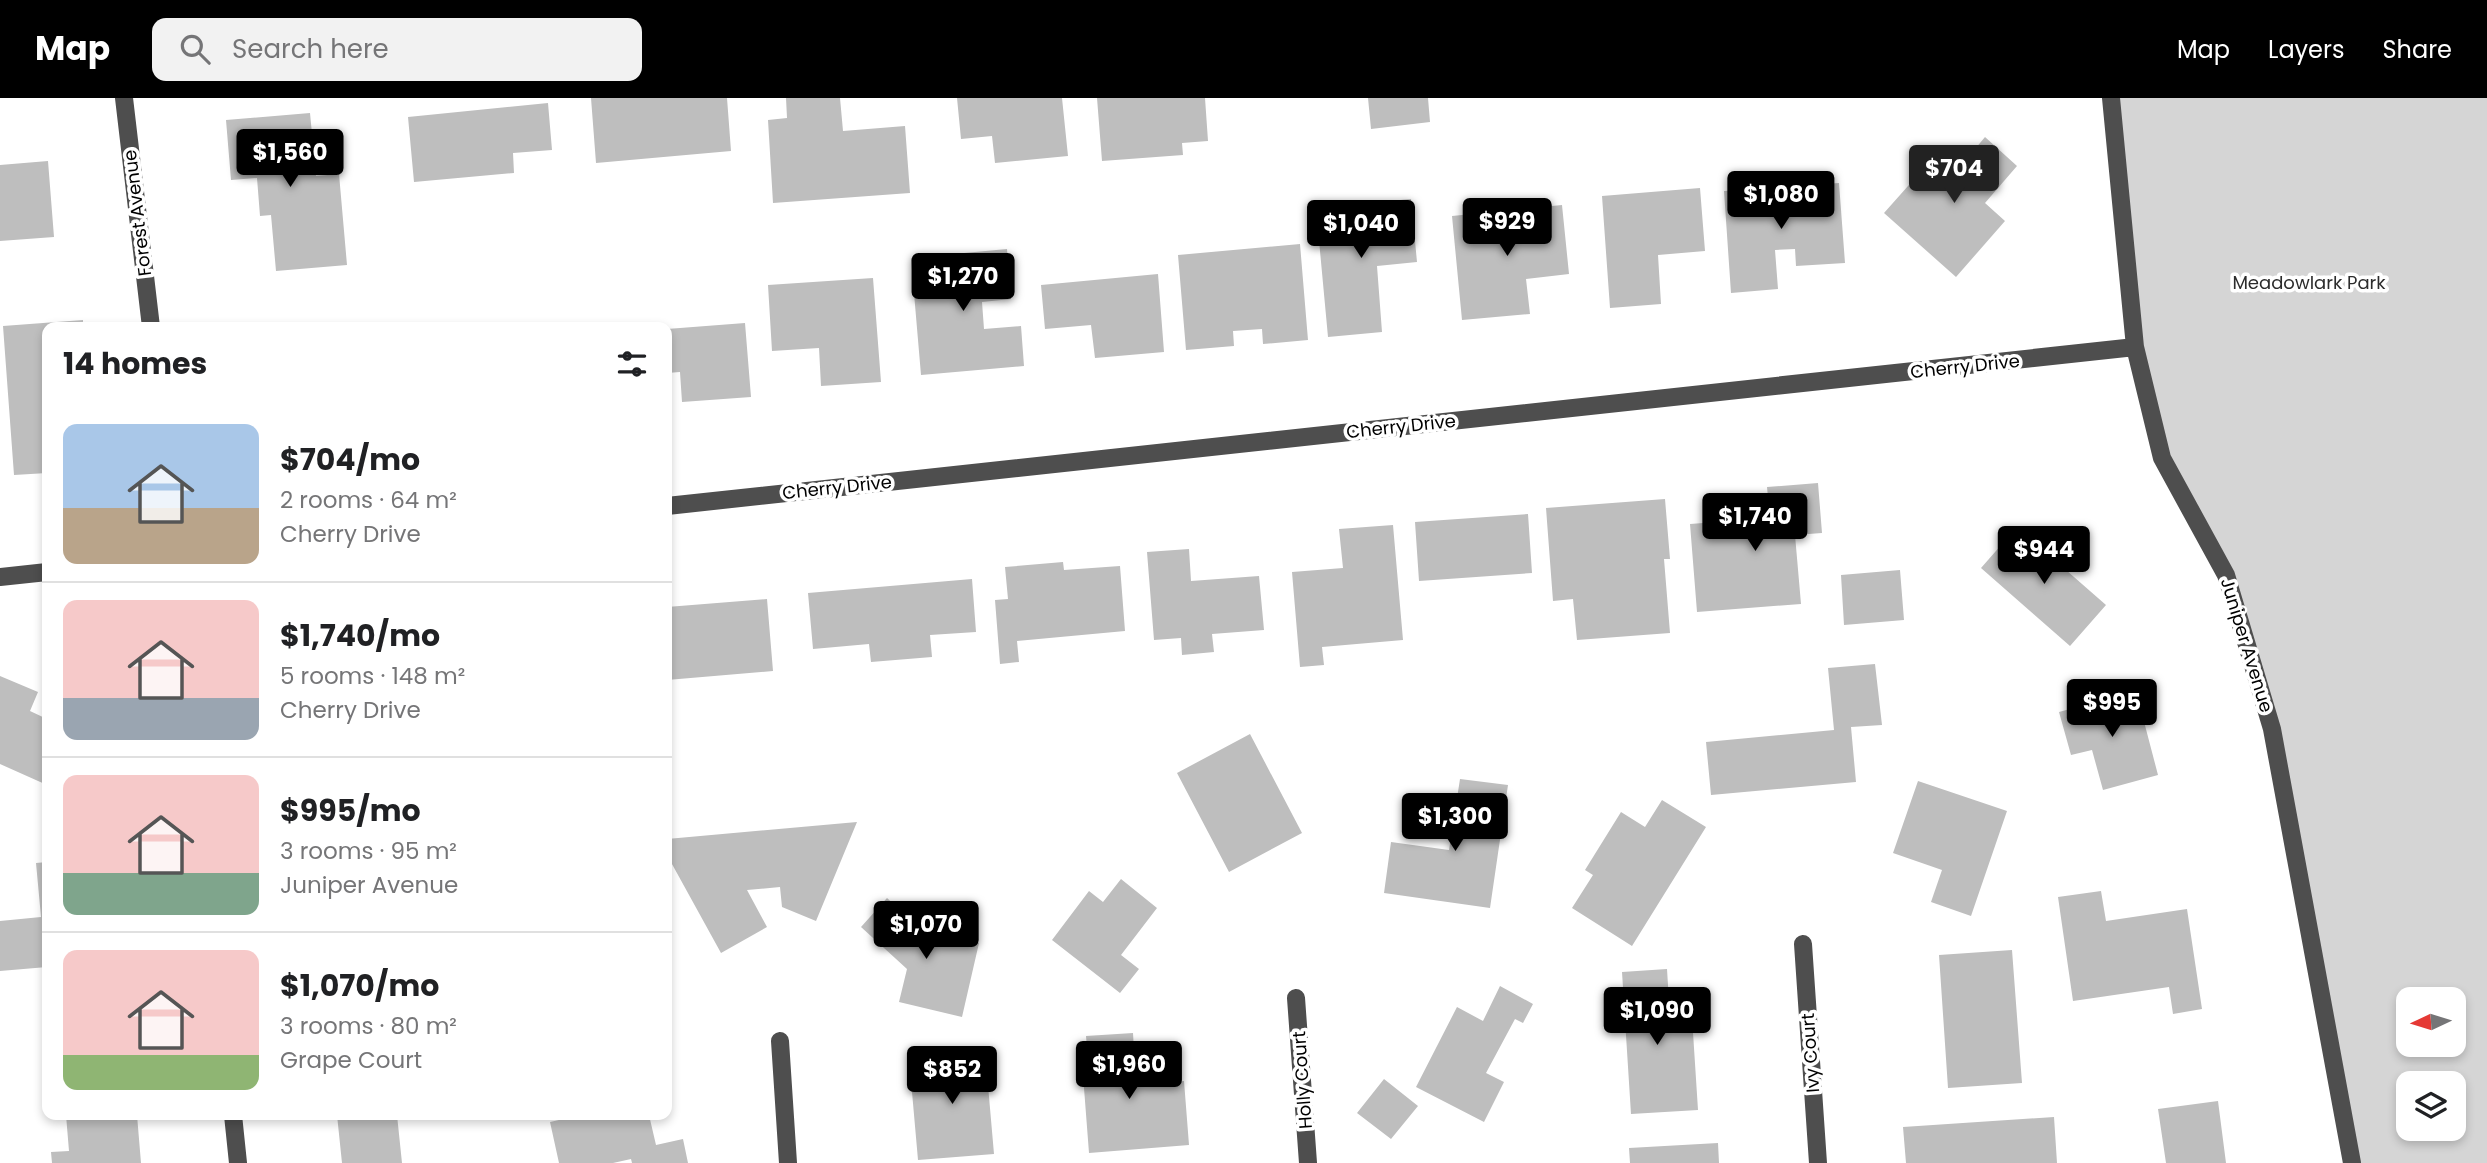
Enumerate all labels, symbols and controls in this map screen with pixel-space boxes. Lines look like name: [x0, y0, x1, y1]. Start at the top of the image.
search box: [152, 18, 642, 81]
text: Map: [35, 25, 110, 72]
icon: search: [176, 30, 214, 68]
text: Search here: [232, 31, 389, 67]
text: Map: [2177, 33, 2230, 66]
text: Layers: [2268, 33, 2344, 66]
text: Share: [2382, 33, 2452, 66]
pin: $1,560: [233, 130, 347, 189]
text: $1,560: [253, 136, 327, 168]
pin: $704: [1913, 146, 1995, 205]
street label: Forest Avenue: [117, 149, 157, 277]
text: $704: [1925, 152, 1983, 184]
pin: $1,080: [1724, 172, 1838, 231]
text: $1,080: [1743, 178, 1819, 210]
pin: $929: [1466, 198, 1548, 258]
pin: $1,040: [1304, 200, 1418, 260]
text: $929: [1479, 205, 1535, 237]
text: $1,040: [1323, 207, 1399, 239]
pin: $1,270: [906, 254, 1020, 313]
text: $1,270: [928, 260, 998, 292]
park label: Meadowlark Park: [2232, 270, 2386, 295]
text: 14 homes: [63, 342, 207, 385]
icon: filters: [613, 345, 651, 383]
street label: Cherry Drive: [1909, 348, 2021, 384]
street label: Cherry Drive: [1345, 408, 1457, 444]
text: $704/mo: [280, 438, 420, 481]
icon: home: [119, 452, 203, 536]
street label: Cherry Drive: [781, 469, 893, 505]
text: 2 rooms · 64 m²: [280, 484, 457, 516]
pin: $1,740: [1698, 494, 1812, 553]
text: $1,740: [1718, 500, 1792, 532]
text: Cherry Drive: [280, 518, 421, 550]
pin: $944: [2003, 526, 2085, 586]
text: $944: [2014, 533, 2074, 565]
street label: Juniper Avenue: [2215, 575, 2279, 715]
text: $1,740/mo: [280, 614, 440, 657]
icon: home: [119, 628, 203, 712]
text: 5 rooms · 148 m²: [280, 660, 465, 692]
pin: $995: [2071, 680, 2153, 739]
text: $995: [2083, 686, 2141, 718]
text: Cherry Drive: [280, 694, 421, 726]
text: $995/mo: [280, 789, 421, 832]
pin: $1,300: [1398, 794, 1512, 853]
text: $1,300: [1418, 800, 1492, 832]
icon: home: [119, 803, 203, 887]
text: 3 rooms · 95 m²: [280, 835, 457, 867]
text: Juniper Avenue: [280, 869, 458, 901]
pin: $1,070: [869, 902, 983, 961]
text: $1,070: [890, 908, 962, 940]
text: $1,070/mo: [280, 964, 439, 1007]
icon: home: [119, 978, 203, 1062]
north arrow: [2396, 987, 2466, 1057]
map controls: [2396, 987, 2466, 1141]
pin: $1,090: [1600, 988, 1714, 1047]
text: $1,090: [1620, 994, 1694, 1026]
text: 3 rooms · 80 m²: [280, 1010, 457, 1042]
street label: Ivy Court: [1795, 1012, 1825, 1094]
street label: Holly Court: [1286, 1030, 1318, 1130]
pin: $1,960: [1072, 1042, 1186, 1101]
text: Grape Court: [280, 1044, 422, 1076]
pin: $852: [911, 1046, 993, 1106]
text: $1,960: [1092, 1048, 1166, 1080]
text: $852: [923, 1053, 981, 1085]
button: layers: [2396, 1071, 2466, 1141]

